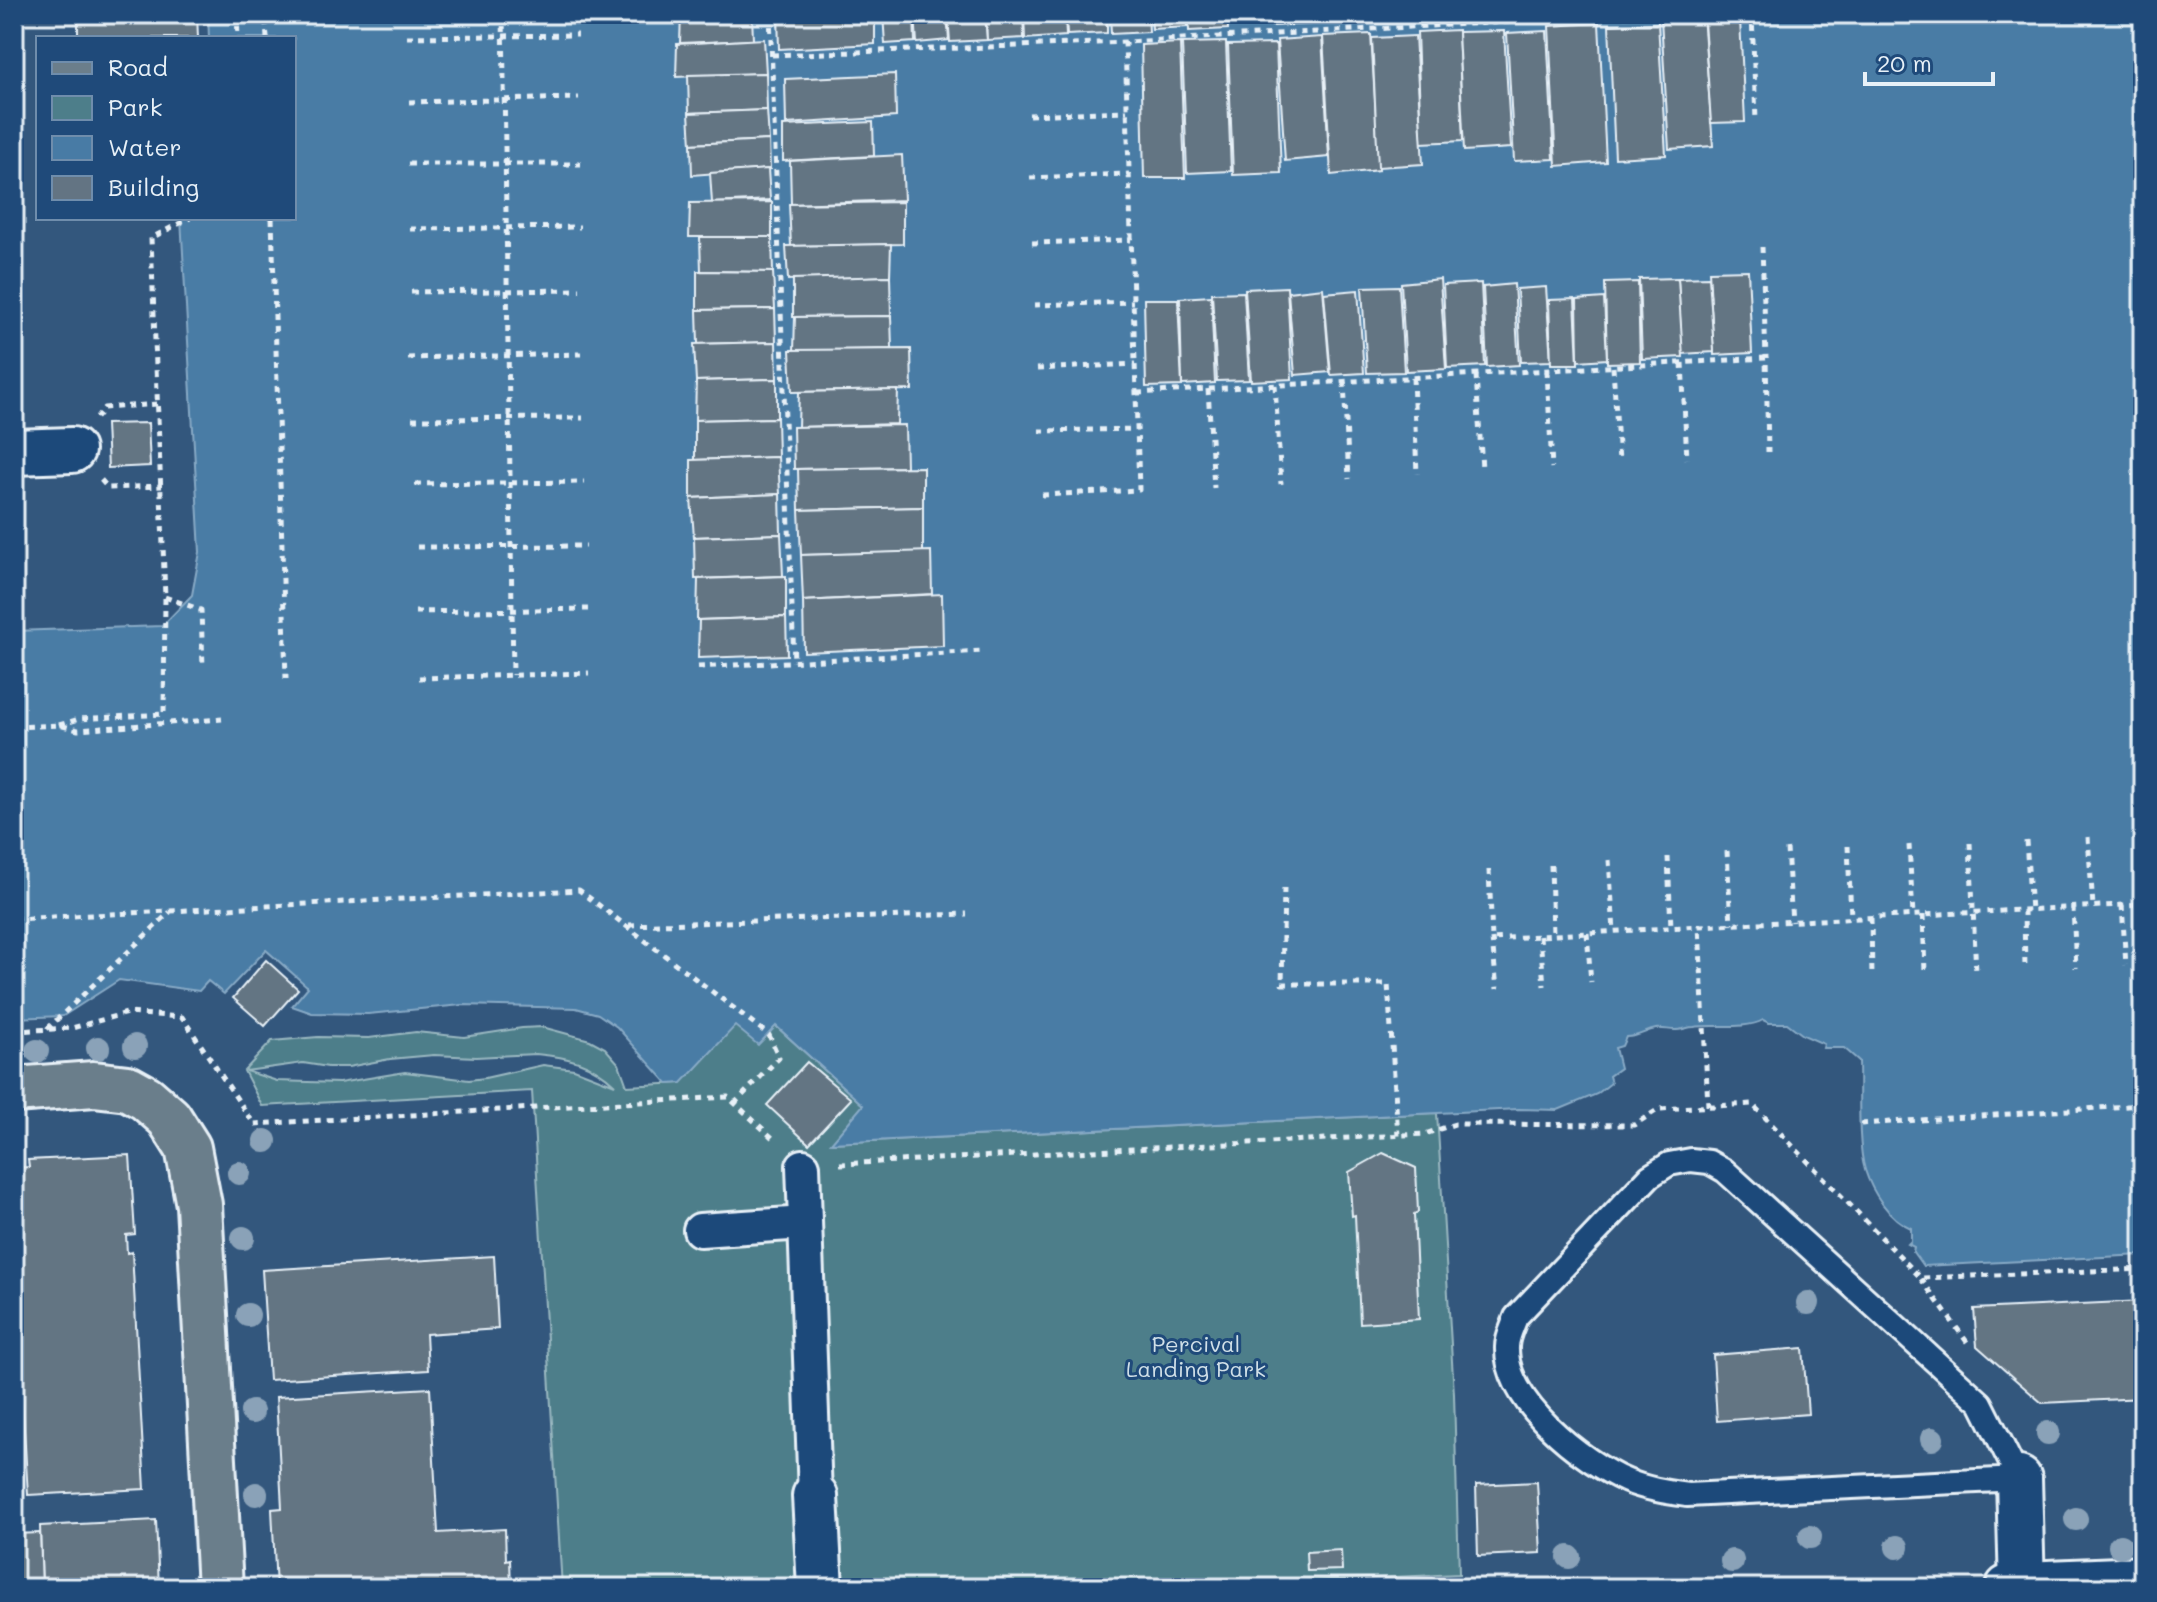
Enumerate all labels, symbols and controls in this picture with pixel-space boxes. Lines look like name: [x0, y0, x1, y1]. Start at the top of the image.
legend: [36, 36, 296, 220]
scale bar: [1865, 36, 1993, 86]
text: 20 m: [1877, 47, 1932, 78]
text: Road: [108, 51, 168, 82]
text: Park: [108, 91, 162, 122]
text: Water: [108, 131, 182, 162]
text: Building: [108, 171, 199, 202]
park label: Percival Landing Park: [1126, 1329, 1266, 1383]

